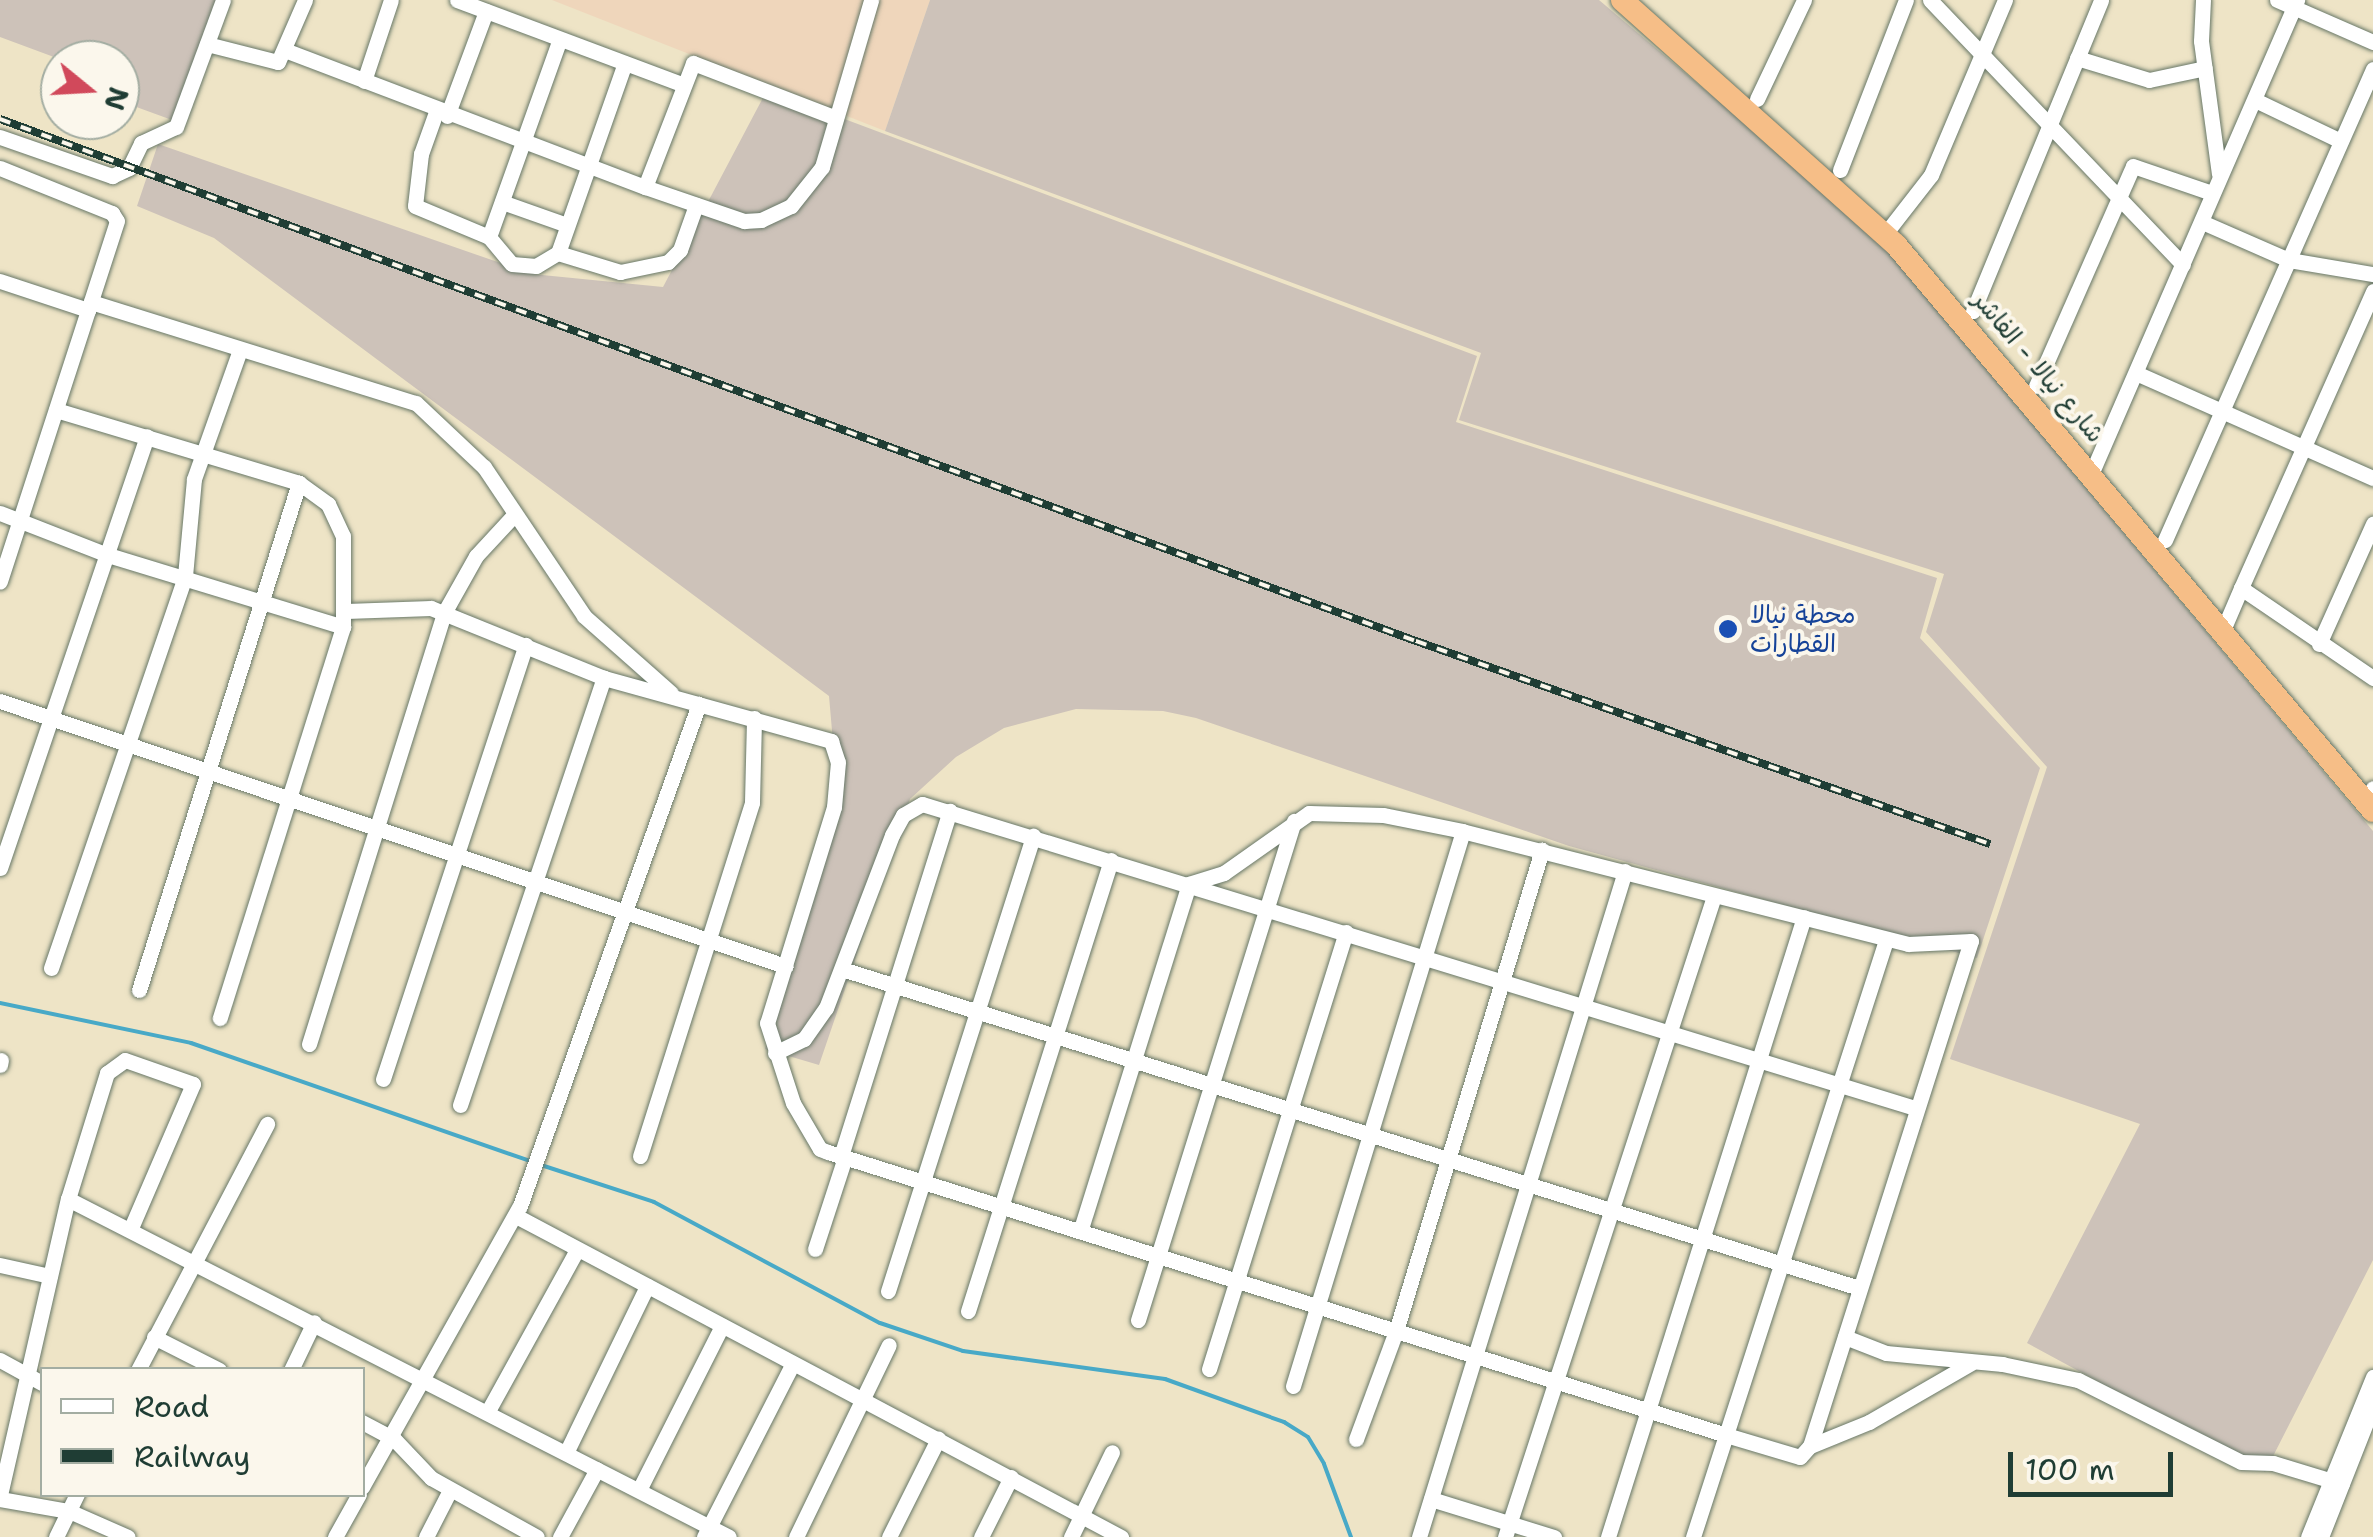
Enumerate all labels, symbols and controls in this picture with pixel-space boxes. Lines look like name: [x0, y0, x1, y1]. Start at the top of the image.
north arrow: [40, 40, 140, 140]
text: N: [95, 82, 138, 115]
street label: شارع نيالا - الفاشر: [1967, 286, 2111, 448]
place label: محطة نيالا القطارات: [1750, 600, 1856, 659]
marker: محطة نيالا القطارات: [1715, 616, 1741, 642]
legend: [40, 1367, 365, 1497]
text: Road: [134, 1386, 209, 1427]
scale bar: [2013, 1432, 2178, 1494]
text: Railway: [134, 1436, 250, 1477]
text: 100 m: [2025, 1449, 2115, 1490]

